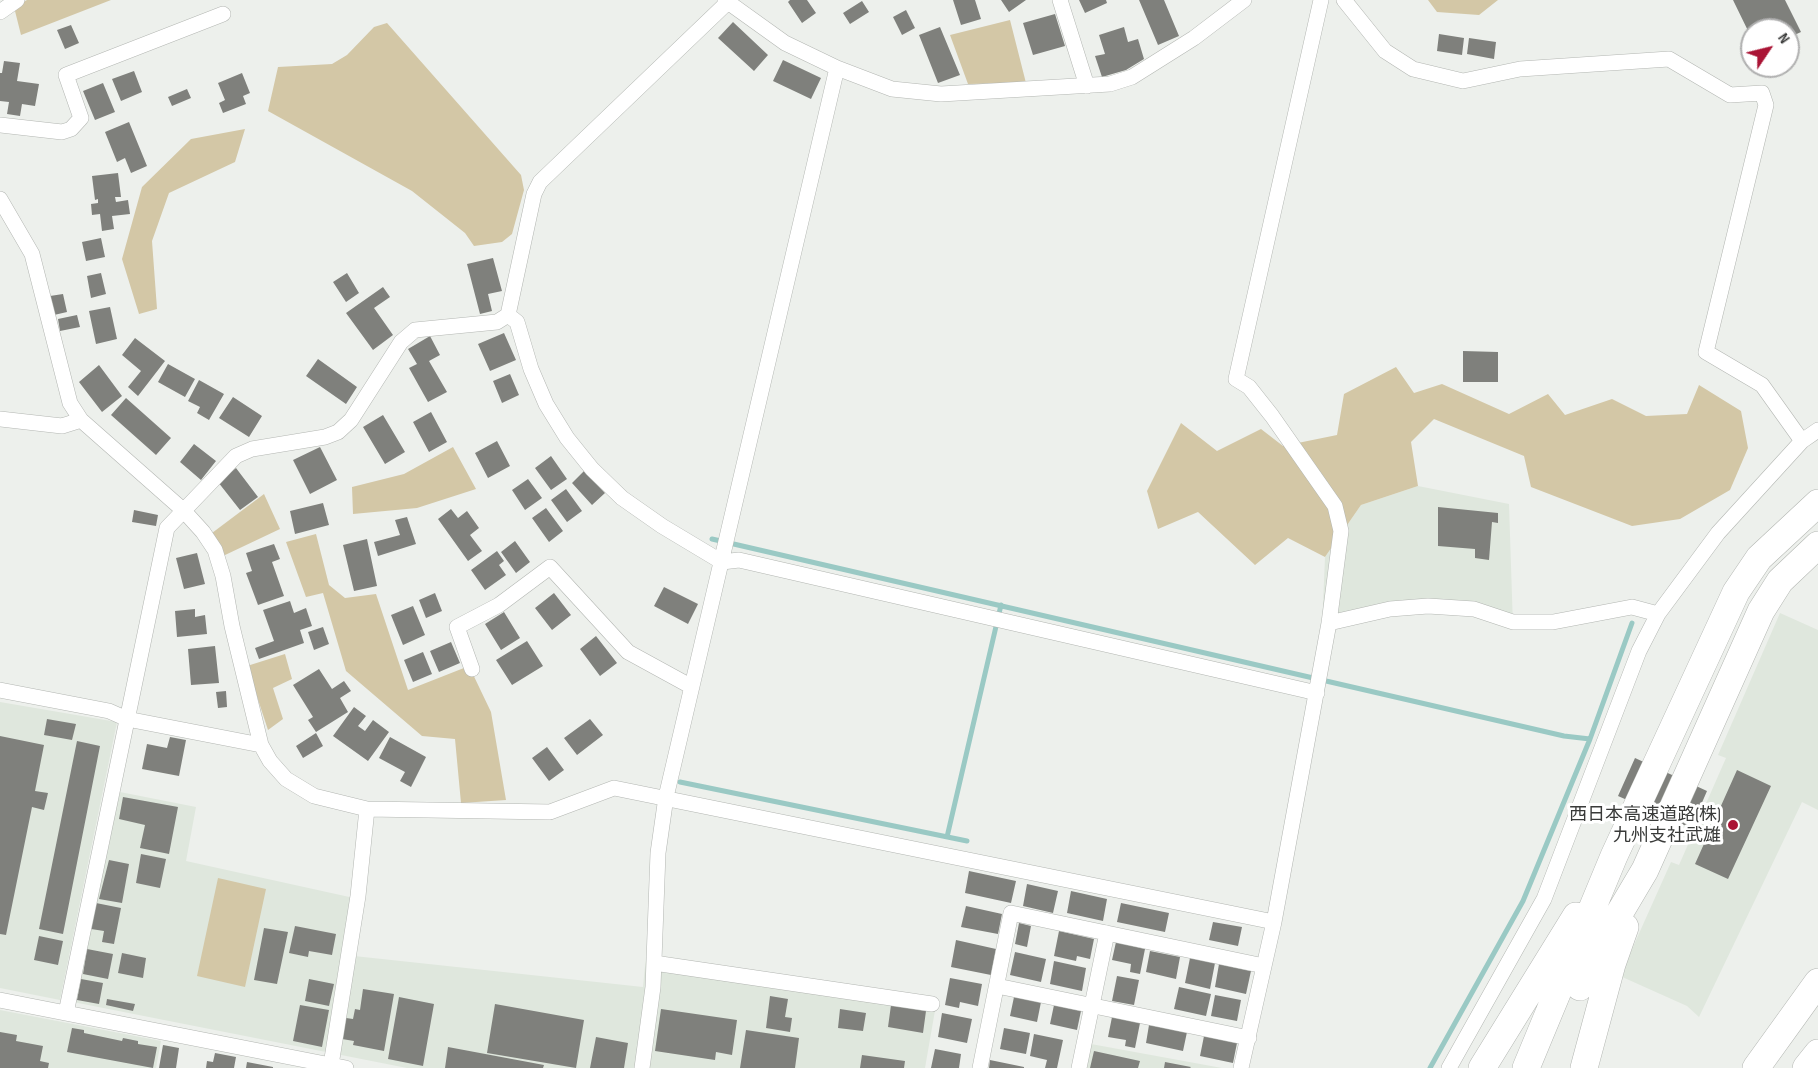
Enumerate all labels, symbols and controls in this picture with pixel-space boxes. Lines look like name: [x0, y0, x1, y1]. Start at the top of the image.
north arrow: [1740, 18, 1800, 78]
text: N: [1773, 30, 1794, 47]
place label: 西日本高速道路(株) 九州支社武雄: [1569, 804, 1721, 846]
marker: 西日本高速道路(株) 九州支社武雄: [1726, 818, 1740, 832]

